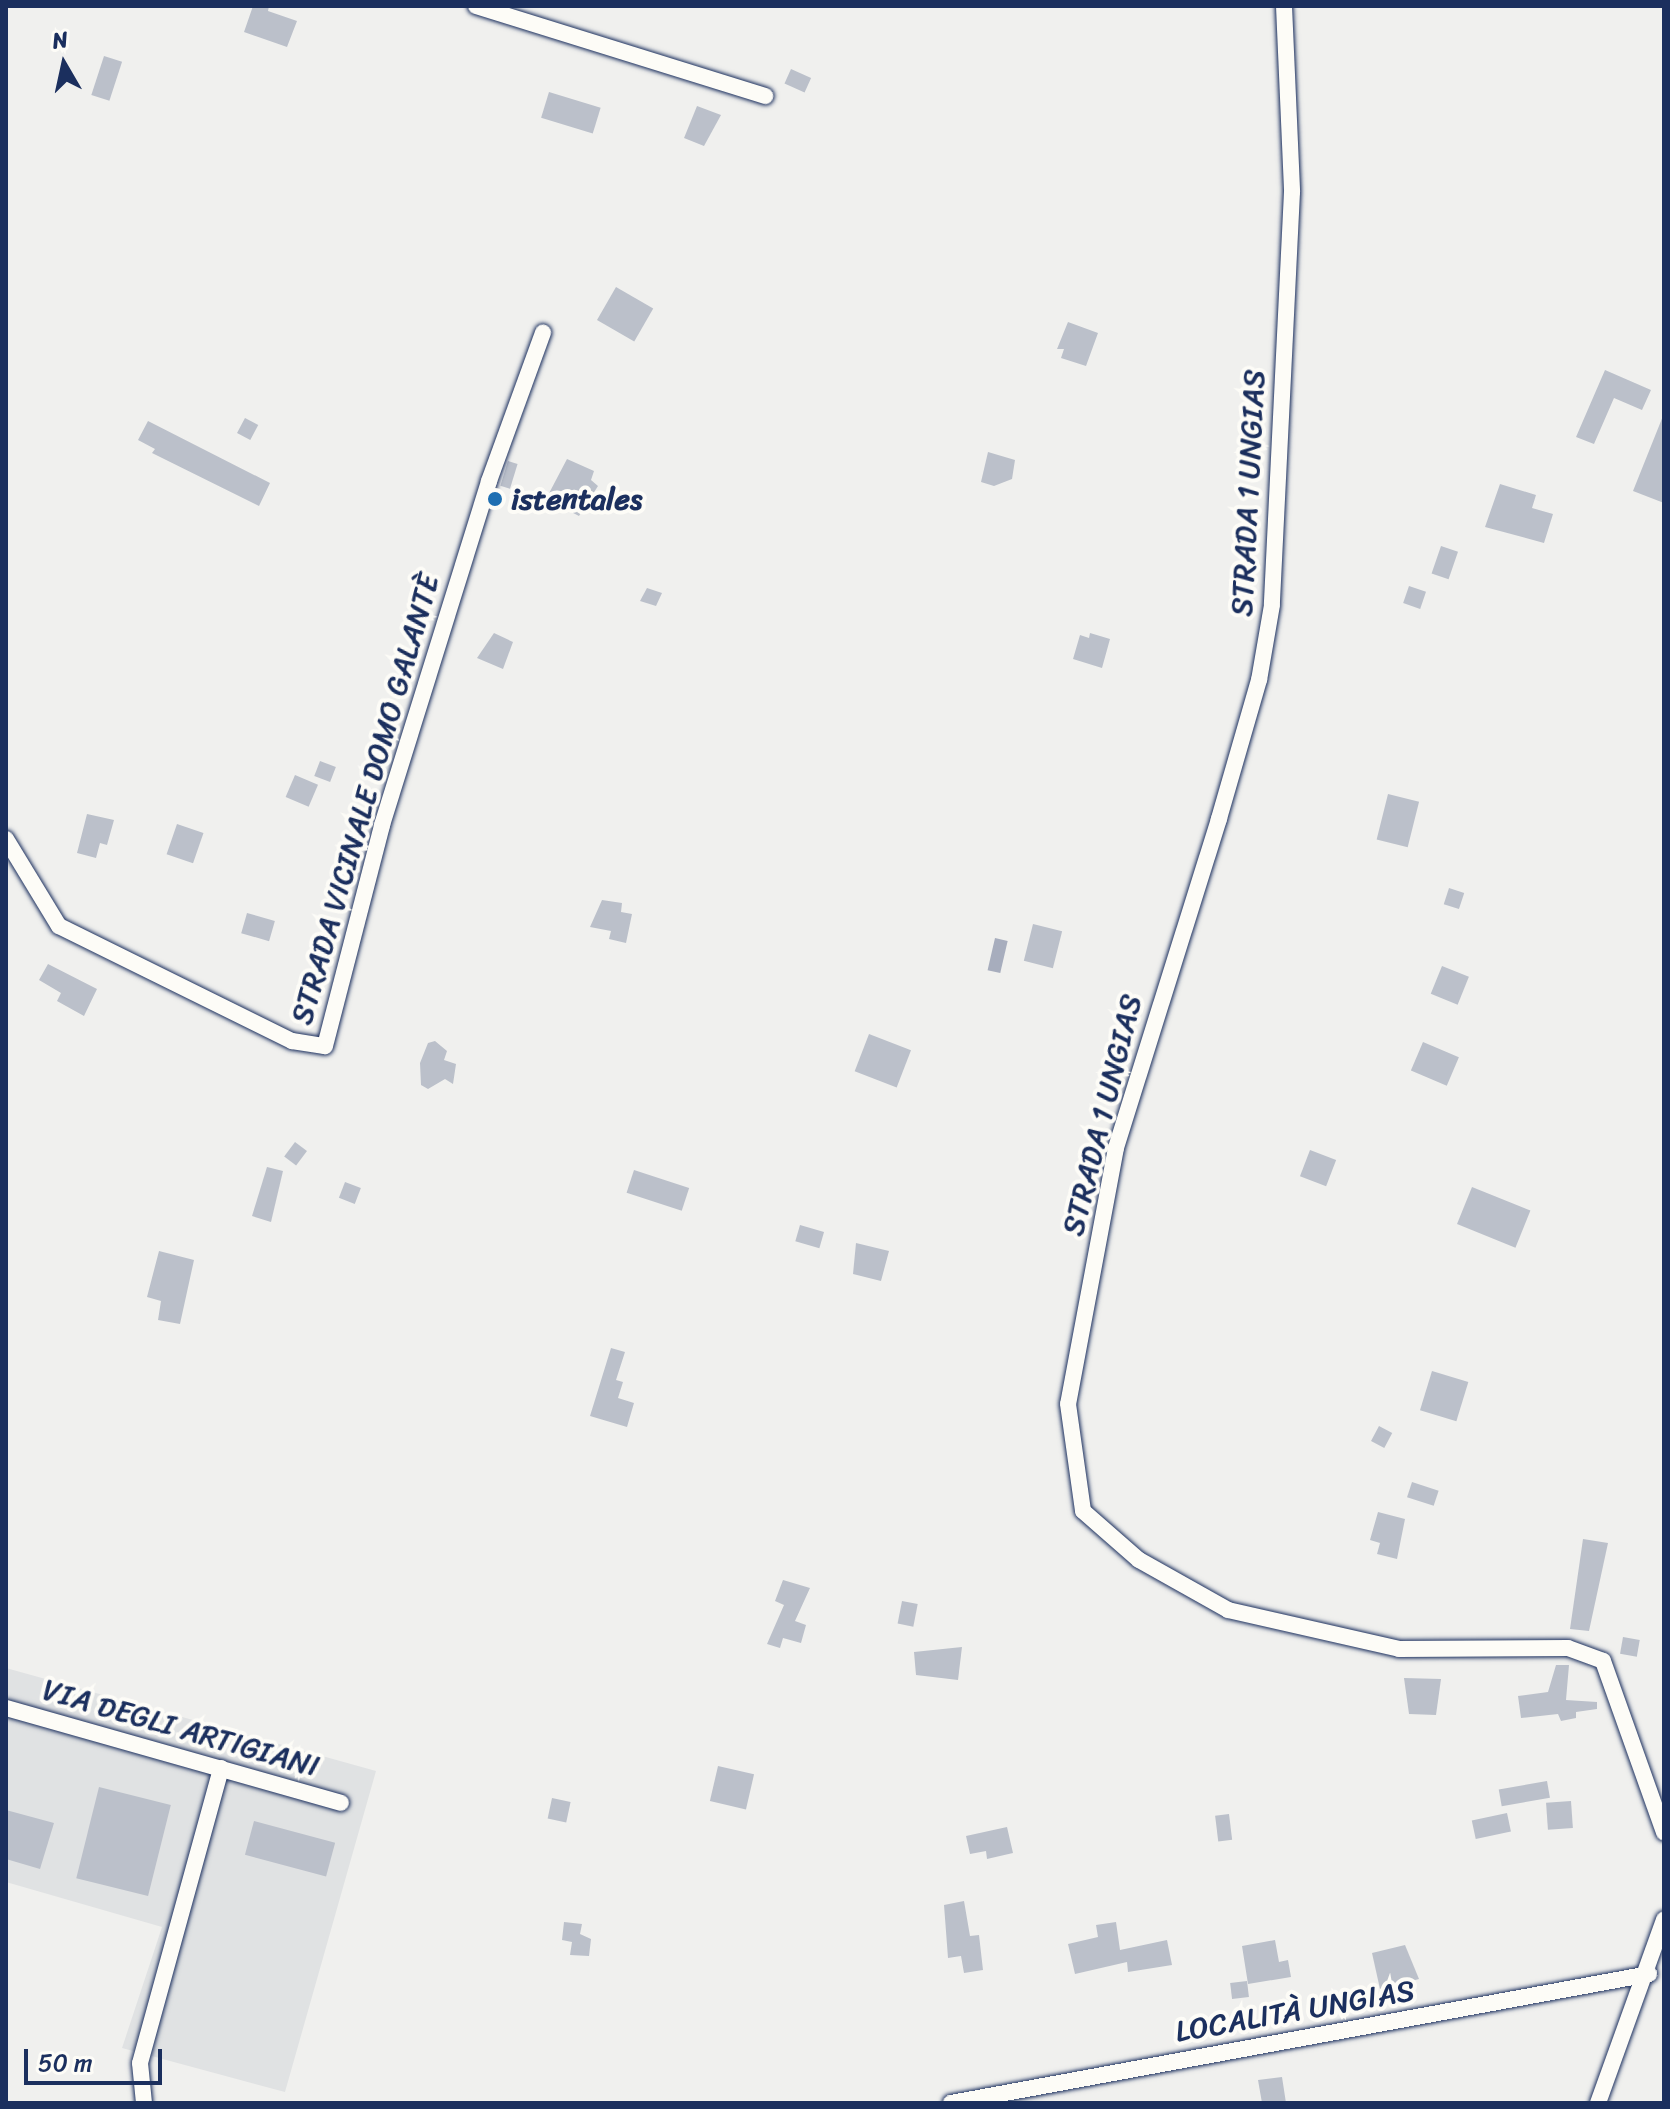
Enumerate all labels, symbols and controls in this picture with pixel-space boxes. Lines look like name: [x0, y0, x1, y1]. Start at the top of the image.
text: N: [50, 19, 71, 60]
north arrow: [24, 24, 104, 104]
street label: STRADA 1 UNGIAS: [1224, 371, 1272, 615]
place label: istentales: [511, 481, 642, 517]
marker: istentales: [486, 490, 504, 508]
street label: STRADA VICINALE DOMO GALANTÈ: [283, 568, 447, 1030]
street label: STRADA 1 UNGIAS: [1055, 993, 1149, 1237]
street label: VIA DEGLI ARTIGIANI: [41, 1672, 321, 1784]
street label: LOCALITÀ UNGIAS: [1174, 1972, 1416, 2050]
scale bar: [28, 2033, 166, 2083]
text: 50 m: [38, 2042, 93, 2084]

